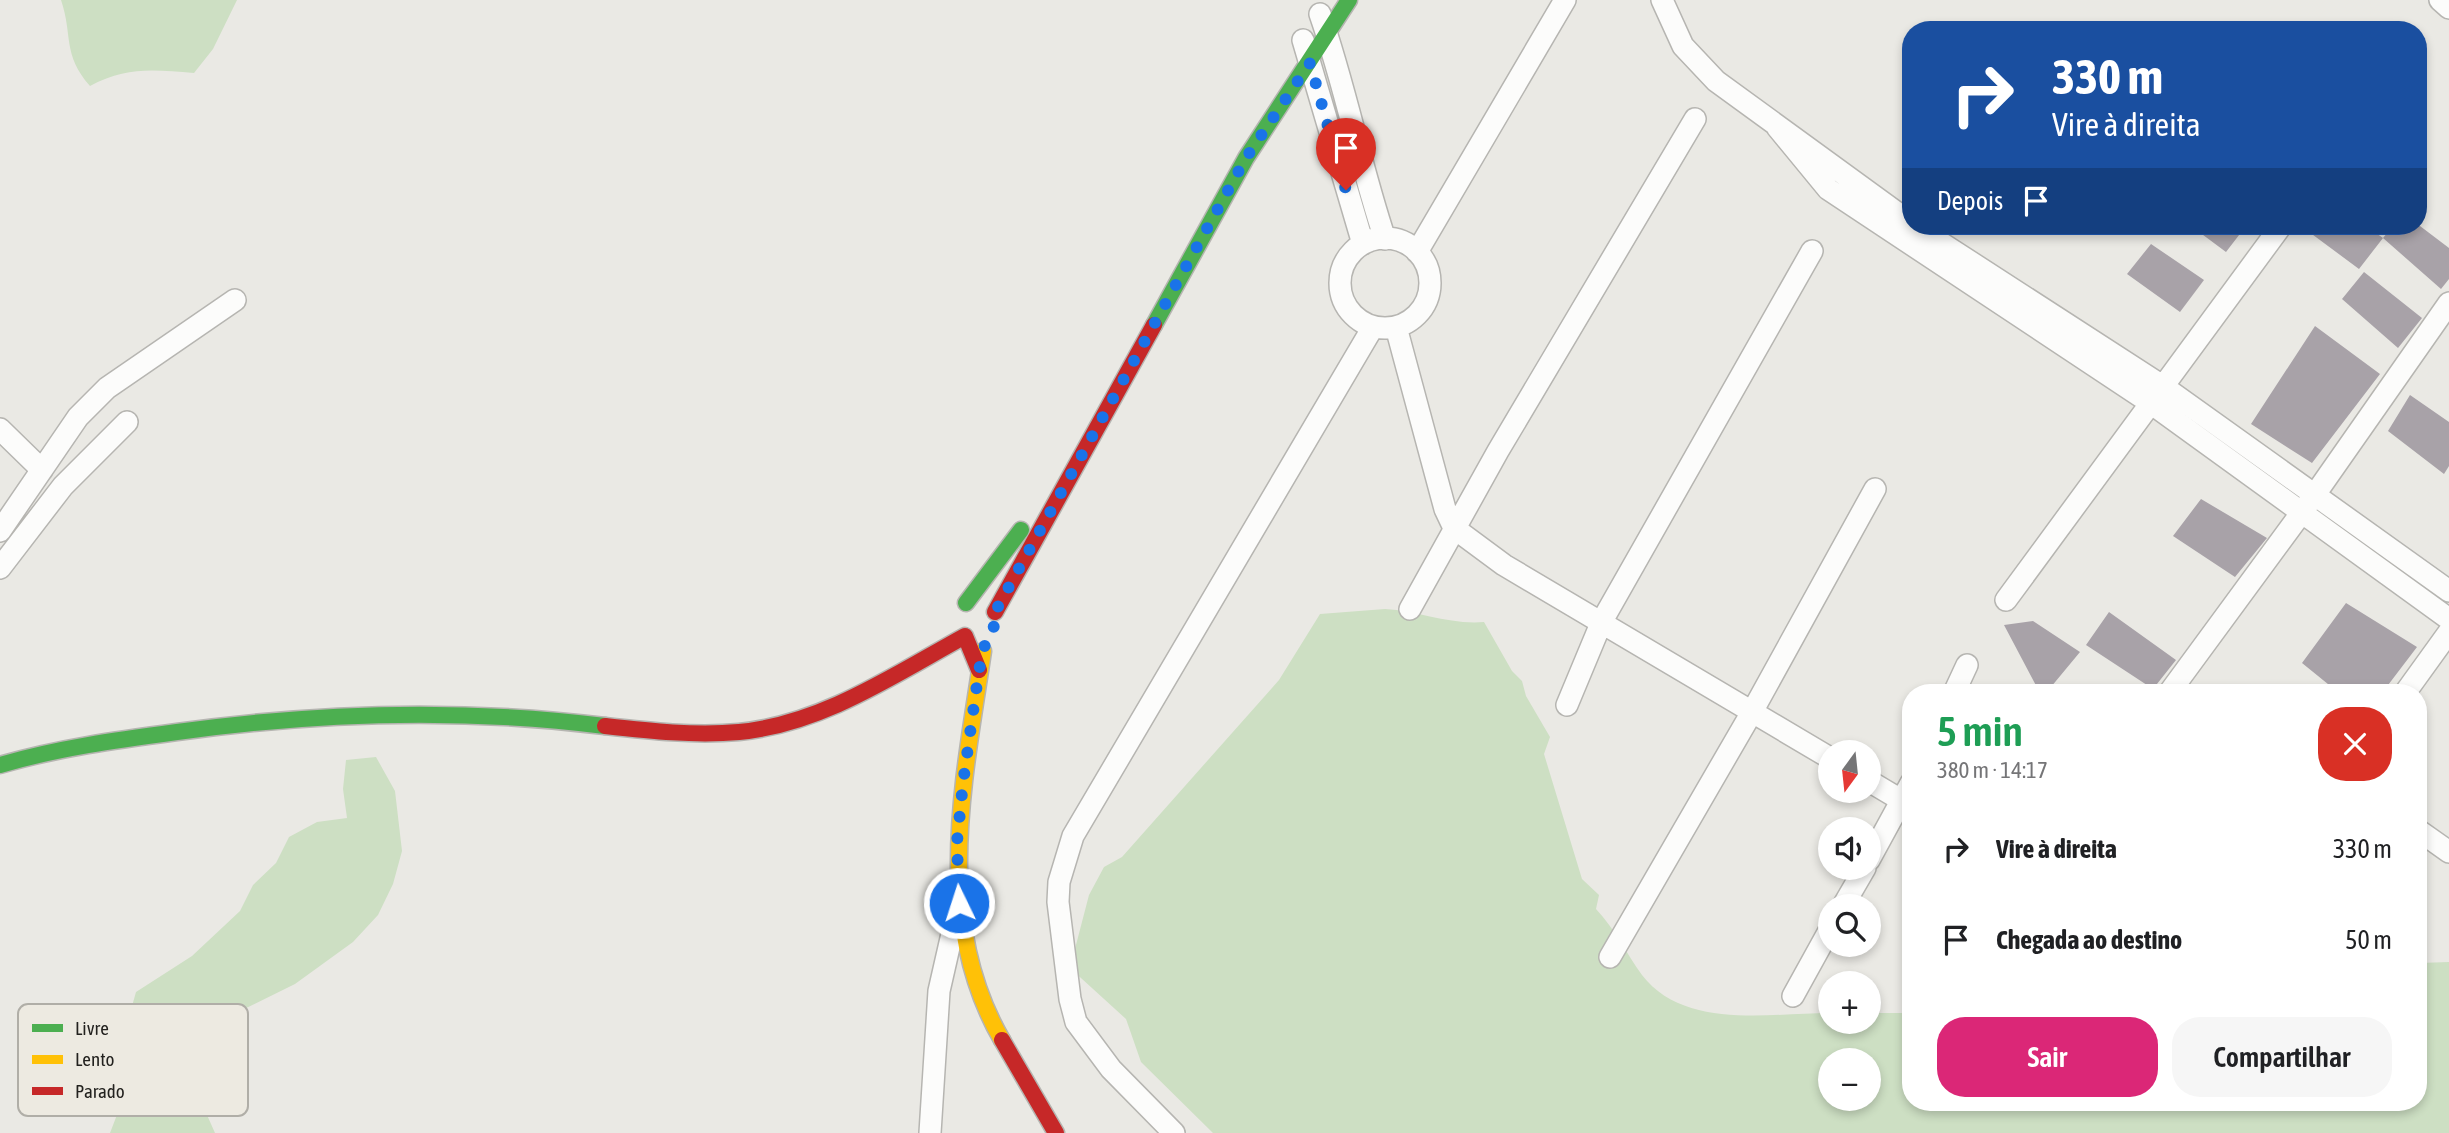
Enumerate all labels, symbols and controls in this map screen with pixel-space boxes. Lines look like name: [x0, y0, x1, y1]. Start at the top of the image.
text: 330 m: [2052, 48, 2163, 104]
icon: right: [1937, 49, 2028, 140]
text: Vire à direita: [2052, 106, 2201, 143]
pin: [1316, 118, 1376, 190]
icon: arrive: [1327, 129, 1365, 167]
icon: arrive: [2017, 182, 2055, 220]
text: Depois: [1937, 186, 2003, 216]
text: 5 min: [1937, 707, 2023, 755]
button: close: [2318, 707, 2392, 781]
north arrow: [1818, 740, 1881, 803]
map controls: [1818, 740, 1881, 1111]
text: 380 m · 14:17: [1937, 757, 2048, 783]
button: sound: [1818, 817, 1881, 880]
icon: right: [1937, 830, 1975, 868]
text: Vire à direita: [1996, 834, 2117, 864]
text: 330 m: [2333, 834, 2392, 864]
position arrow: [922, 866, 996, 940]
button: search: [1818, 894, 1881, 957]
icon: arrive: [1937, 921, 1975, 959]
text: Chegada ao destino: [1996, 925, 2182, 955]
text: 50 m: [2345, 925, 2392, 955]
button: +: [1818, 971, 1881, 1034]
legend: [18, 1004, 248, 1116]
text: Livre: [75, 1017, 109, 1039]
button: Sair: [1937, 1017, 2158, 1097]
button: Compartilhar: [2172, 1017, 2392, 1097]
text: Lento: [75, 1048, 114, 1070]
button: −: [1818, 1048, 1881, 1111]
text: Parado: [75, 1080, 125, 1102]

